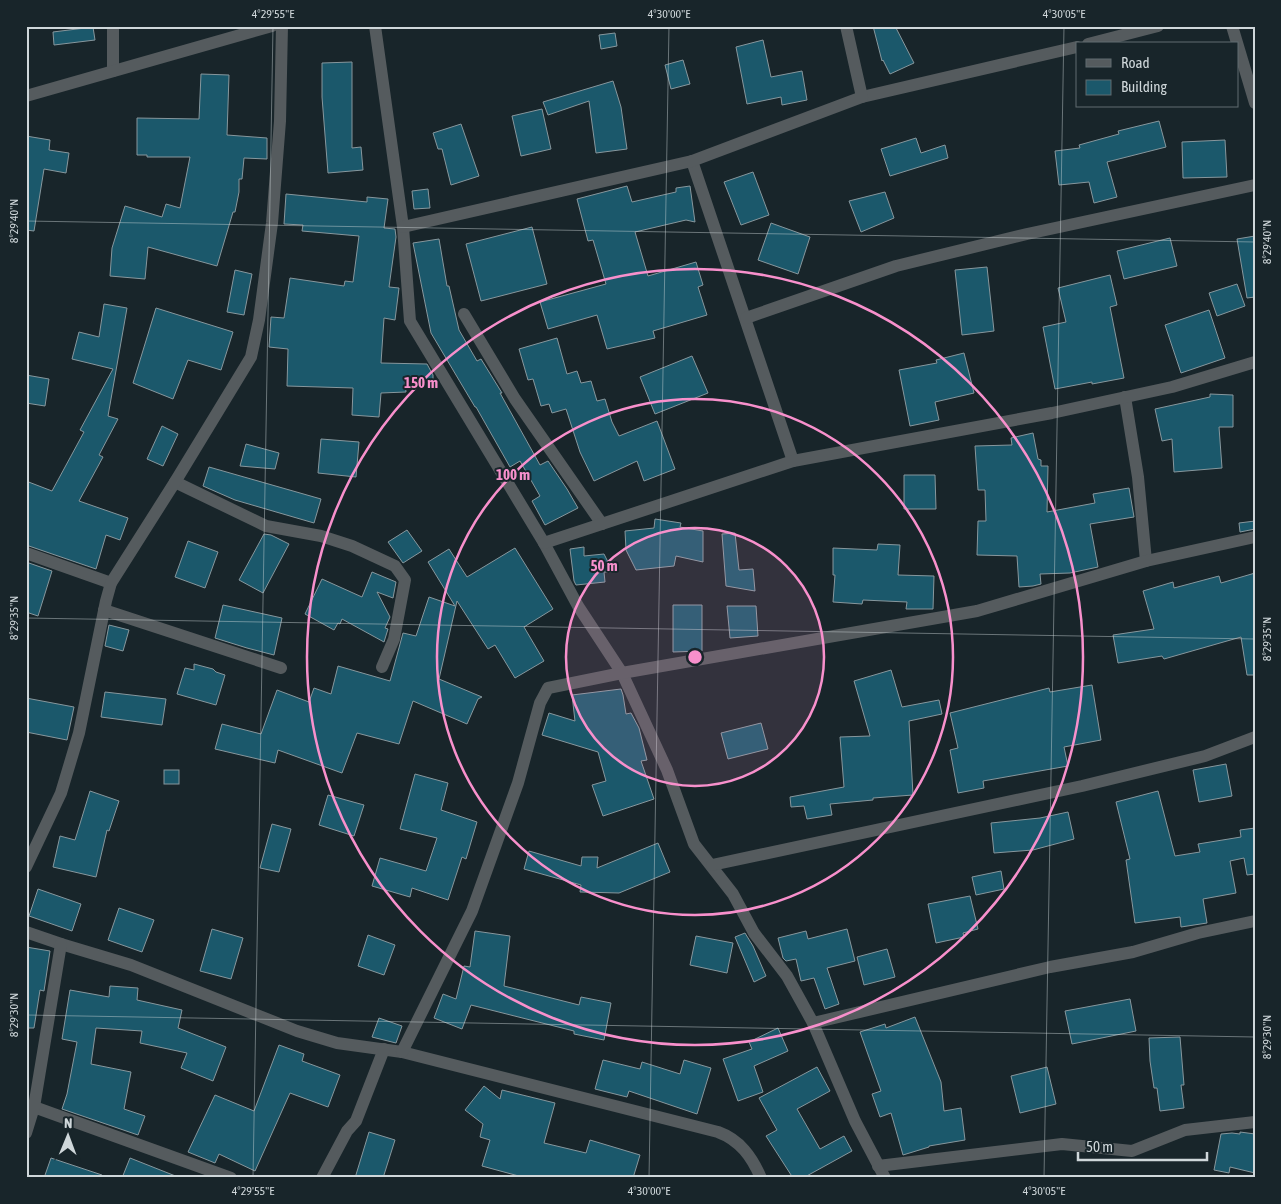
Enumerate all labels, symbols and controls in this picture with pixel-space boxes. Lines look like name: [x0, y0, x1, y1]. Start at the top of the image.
text: 4°29'55"E: [252, 7, 294, 21]
text: 4°30'00"E: [648, 7, 690, 21]
text: 4°30'05"E: [1043, 7, 1085, 21]
legend: [1076, 42, 1238, 108]
text: Road: [1121, 54, 1150, 71]
text: Building: [1121, 78, 1167, 95]
text: 8°29'40"N: [7, 199, 21, 243]
text: 8°29'40"N: [1260, 220, 1274, 264]
text: 150 m: [404, 374, 438, 391]
text: 100 m: [496, 466, 530, 483]
text: 50 m: [591, 557, 618, 574]
text: 8°29'35"N: [7, 596, 21, 640]
text: 8°29'35"N: [1260, 617, 1274, 661]
centre of rings: [686, 648, 704, 666]
text: 8°29'30"N: [7, 993, 21, 1037]
text: 8°29'30"N: [1260, 1015, 1274, 1059]
north arrow: [42, 1112, 92, 1162]
text: N: [64, 1115, 72, 1131]
scale bar: [1078, 1129, 1207, 1161]
text: 50 m: [1086, 1138, 1113, 1155]
text: 4°29'55"E: [232, 1184, 274, 1198]
text: 4°30'00"E: [628, 1184, 670, 1198]
text: 4°30'05"E: [1023, 1184, 1065, 1198]

